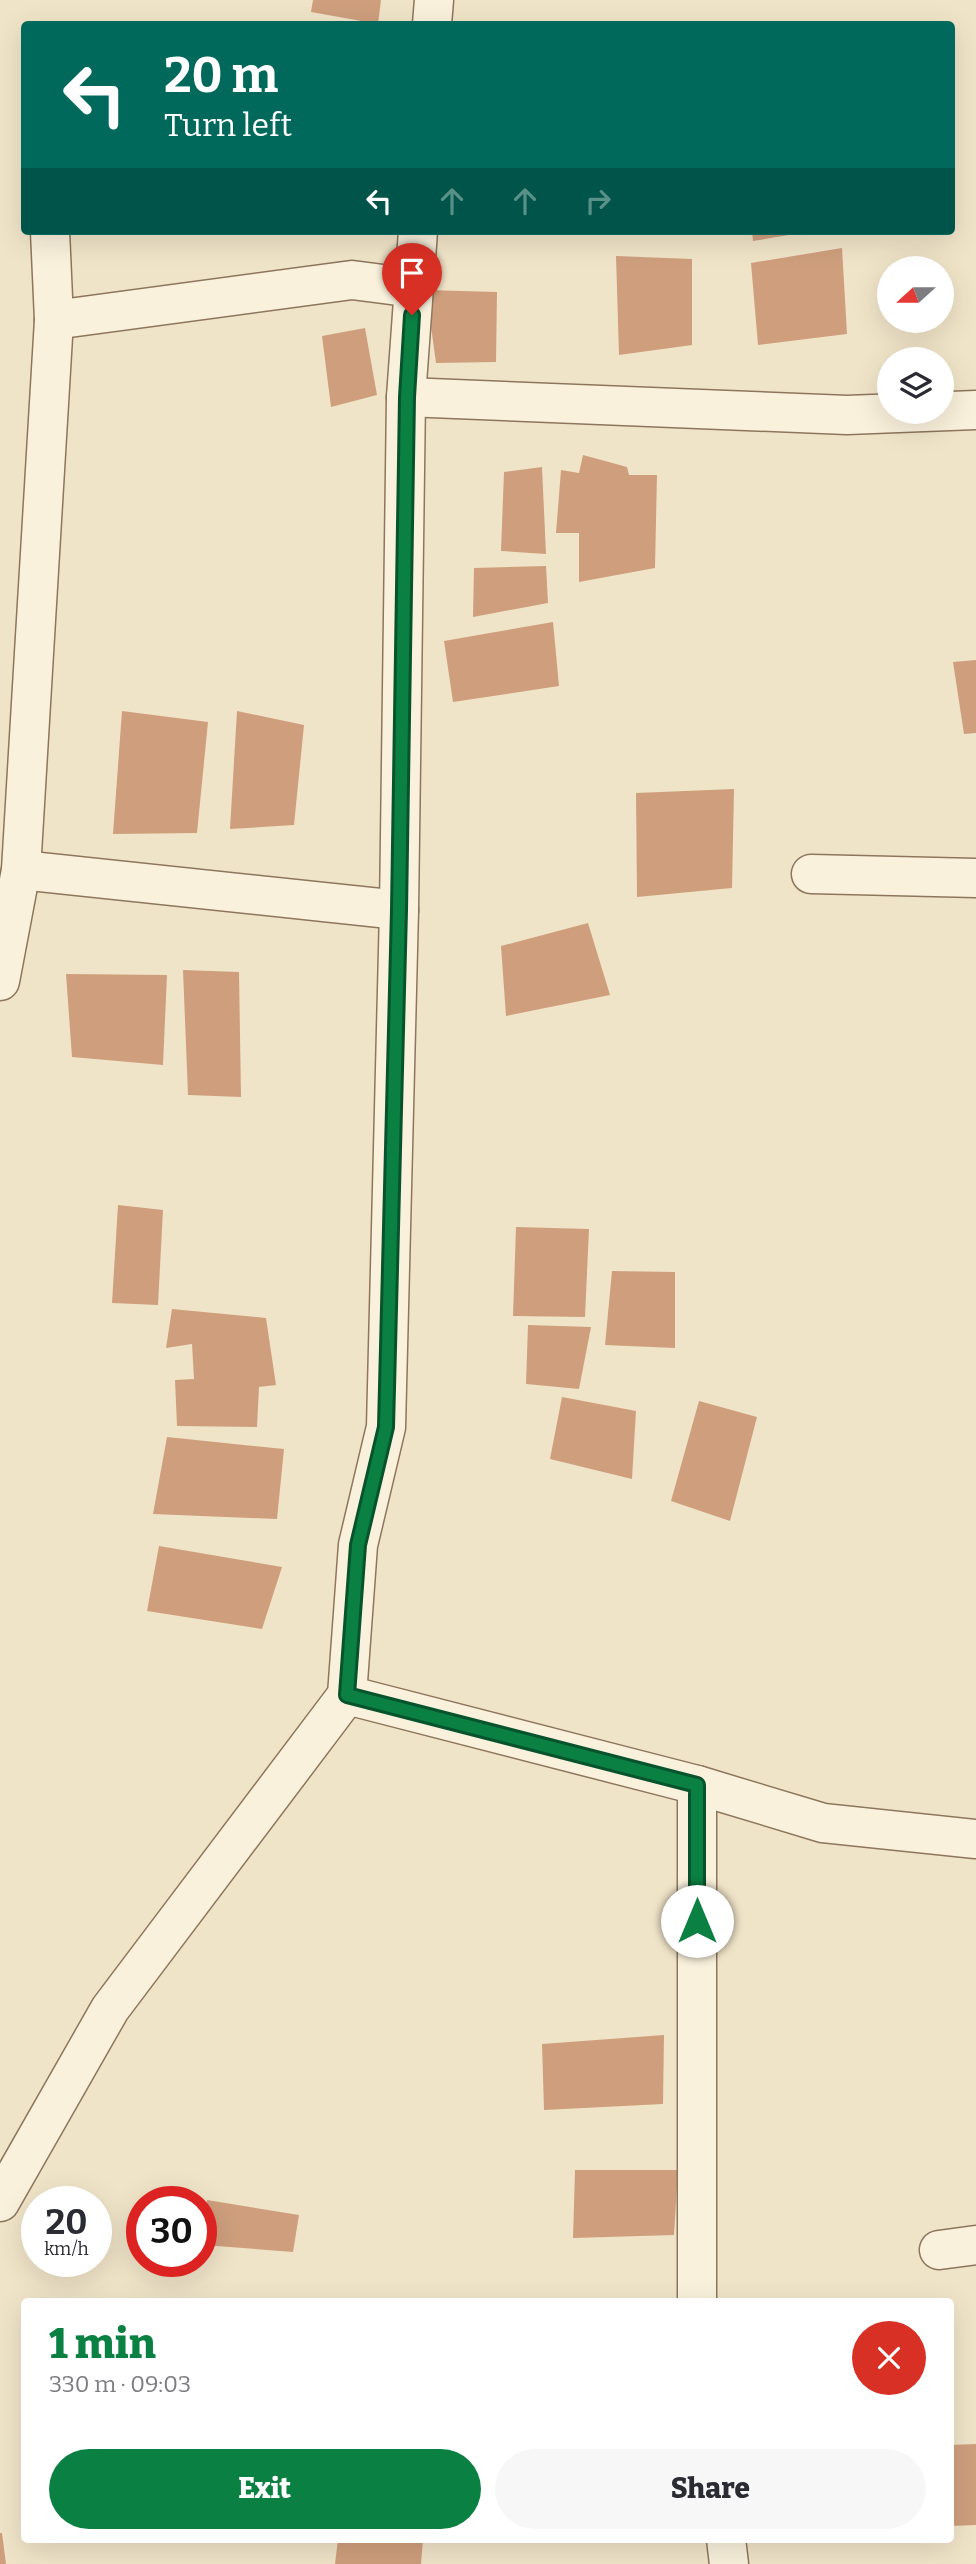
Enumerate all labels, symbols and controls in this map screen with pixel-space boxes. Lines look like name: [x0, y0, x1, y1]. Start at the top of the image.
text: 20 m: [164, 46, 278, 105]
icon: left: [49, 49, 140, 140]
text: Turn left: [164, 106, 292, 144]
icon: left: [360, 182, 398, 220]
icon: ahead: [433, 182, 471, 220]
icon: ahead: [506, 182, 544, 220]
icon: right: [579, 182, 617, 220]
pin: [382, 243, 442, 315]
icon: arrive: [393, 254, 431, 292]
north arrow: [877, 256, 954, 332]
map controls: [877, 256, 954, 424]
button: layers: [877, 347, 954, 424]
position arrow: [660, 1884, 734, 1958]
speed limit sign: 30: [126, 2186, 217, 2277]
text: 20: [46, 2201, 87, 2243]
text: km/h: [44, 2238, 89, 2260]
text: 1 min: [49, 2319, 156, 2369]
button: close: [852, 2321, 926, 2395]
text: 330 m · 09:03: [49, 2370, 191, 2398]
button: Exit: [49, 2449, 481, 2529]
button: Share: [495, 2449, 926, 2529]

